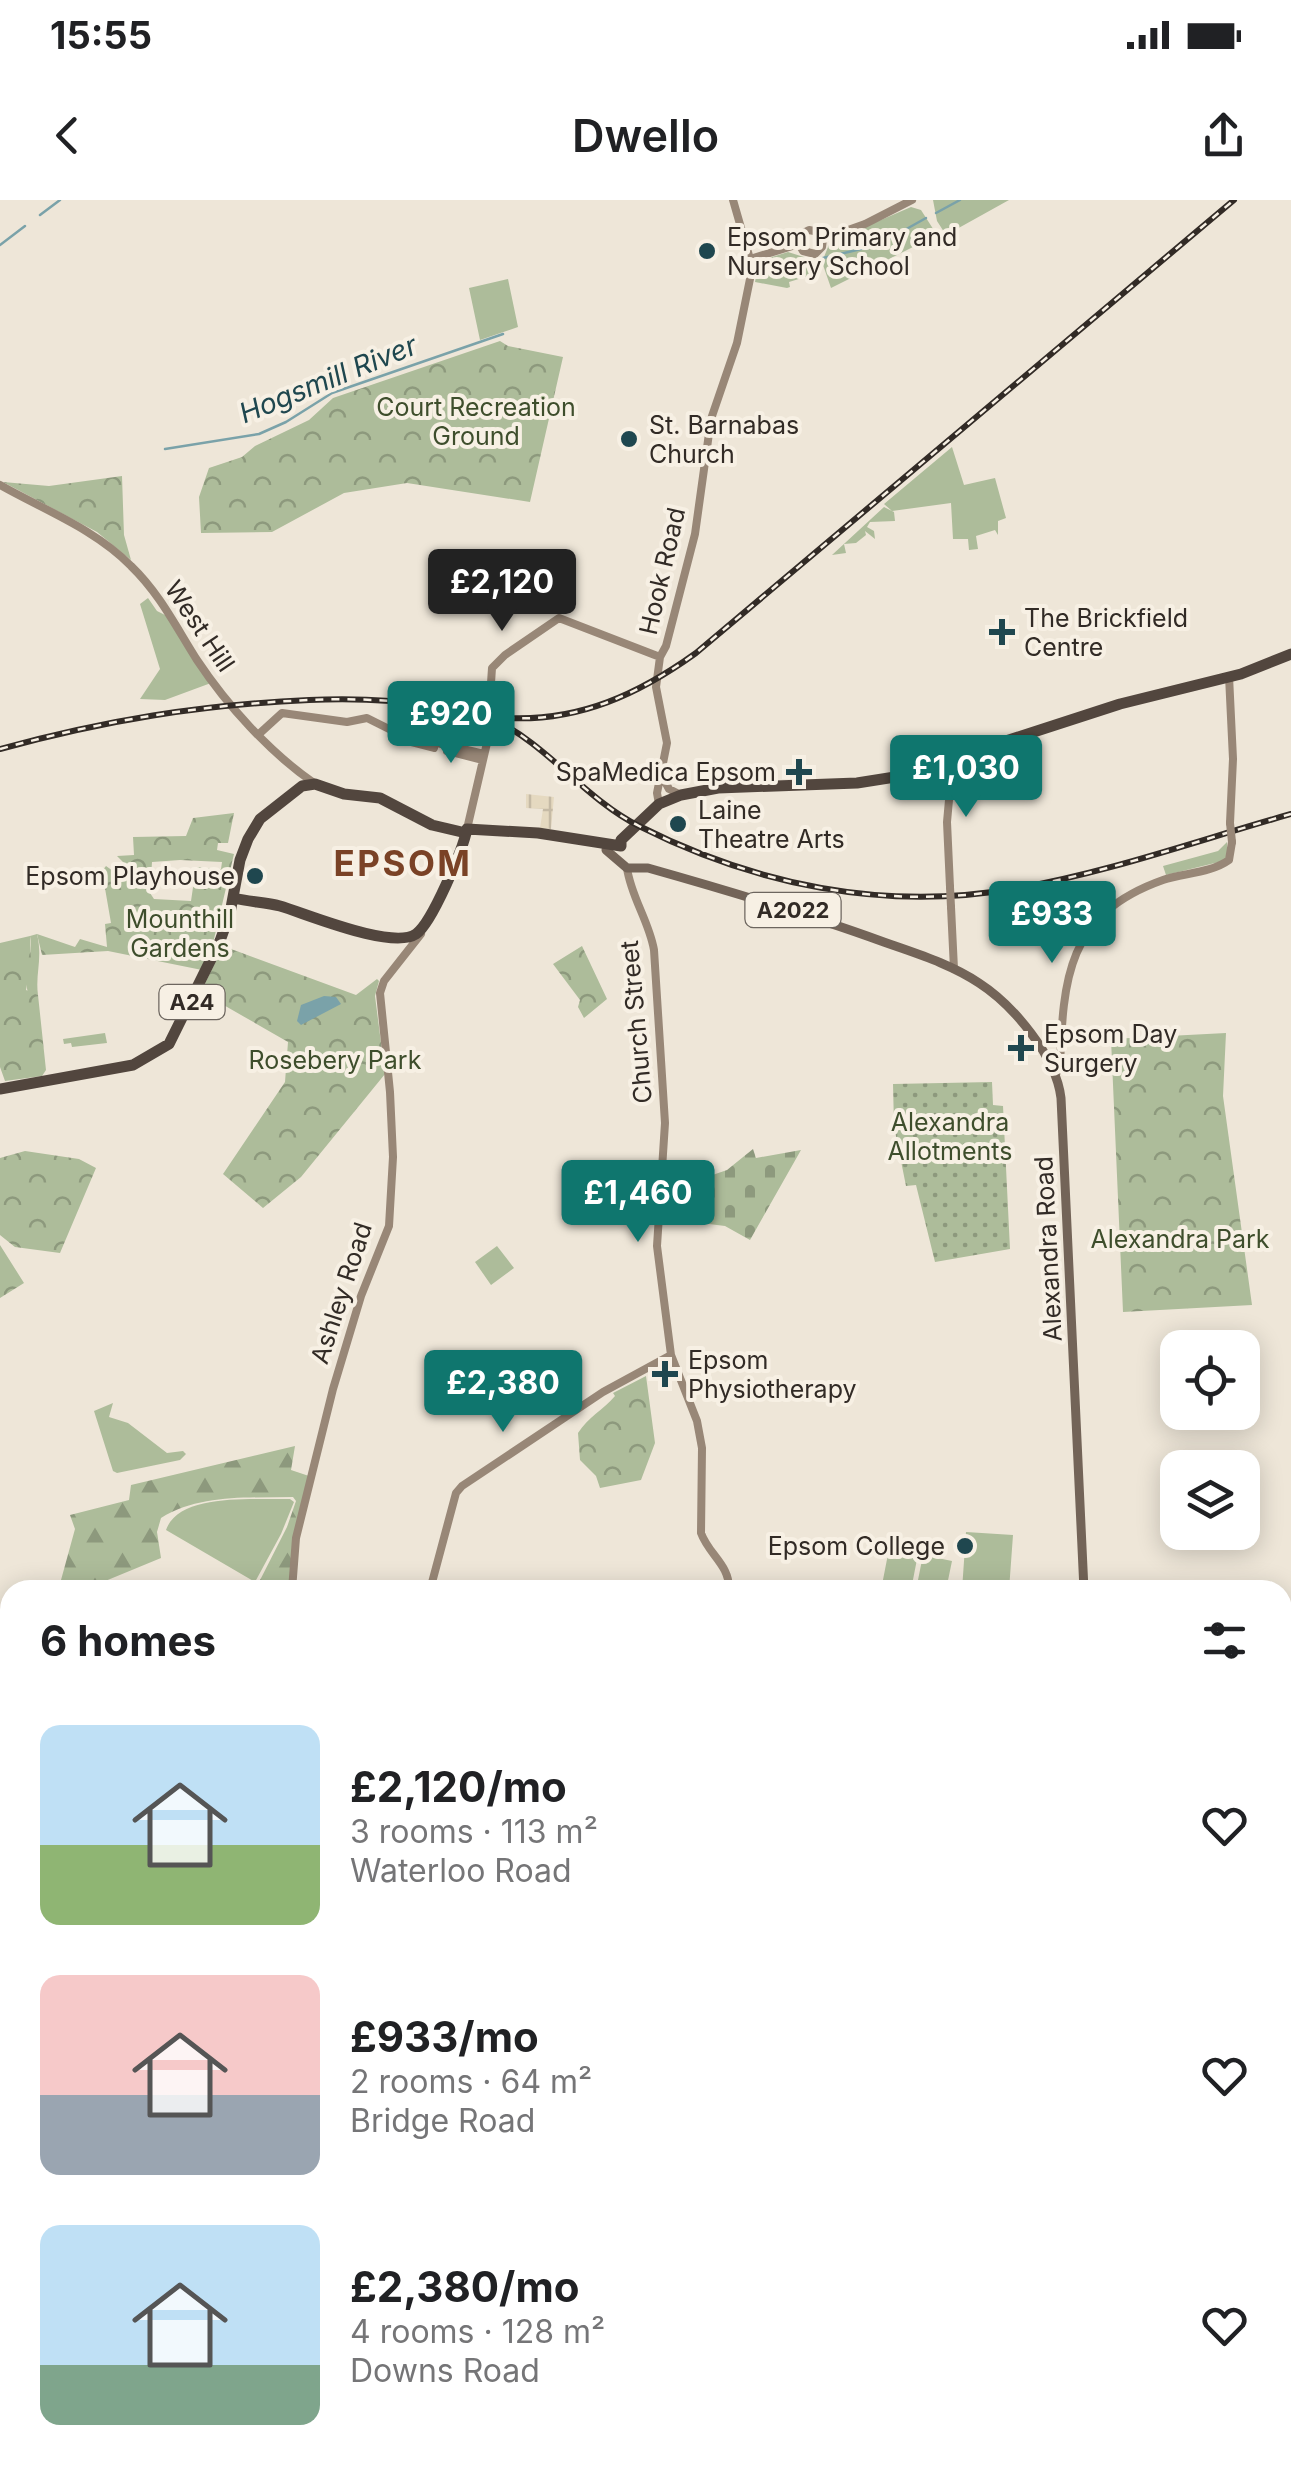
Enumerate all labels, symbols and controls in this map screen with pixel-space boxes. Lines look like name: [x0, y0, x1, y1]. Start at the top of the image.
text: 15:55: [50, 12, 152, 58]
icon: back: [40, 108, 95, 163]
text: Dwello: [572, 108, 719, 163]
icon: share: [1196, 108, 1251, 163]
place label: Epsom Primary and Nursery School: [727, 222, 957, 281]
marker: Epsom Primary and Nursery School: [696, 240, 718, 262]
water label: Hogsmill River: [234, 327, 423, 430]
park label: Court Recreation Ground: [376, 392, 576, 451]
place label: St. Barnabas Church: [649, 410, 799, 469]
marker: St. Barnabas Church: [618, 428, 640, 450]
street label: Hook Road: [633, 504, 691, 638]
pin: £2,120: [421, 549, 583, 634]
text: £2,120: [450, 562, 554, 601]
street label: West Hill: [159, 575, 241, 677]
place label: The Brickfield Centre: [1024, 603, 1188, 662]
marker: The Brickfield Centre: [989, 619, 1015, 645]
pin: £920: [392, 681, 510, 766]
text: £920: [410, 694, 492, 733]
pin: £1,030: [885, 735, 1047, 820]
text: £1,030: [912, 748, 1020, 787]
place label: SpaMedica Epsom: [556, 757, 776, 787]
marker: SpaMedica Epsom: [786, 759, 812, 785]
place label: Laine Theatre Arts: [698, 795, 845, 854]
marker: Laine Theatre Arts: [667, 813, 689, 835]
district label: EPSOM: [334, 842, 472, 884]
place label: Epsom Playhouse: [25, 861, 235, 891]
marker: Epsom Playhouse: [244, 865, 266, 887]
pin: £933: [993, 881, 1111, 966]
road number: A2022: [746, 893, 840, 927]
text: £933: [1011, 894, 1093, 933]
park label: Mounthill Gardens: [126, 904, 234, 963]
street label: Church Street: [614, 939, 658, 1105]
road number: A24: [160, 985, 224, 1019]
place label: Epsom Day Surgery: [1044, 1019, 1177, 1078]
marker: Epsom Day Surgery: [1008, 1035, 1034, 1061]
park label: Rosebery Park: [249, 1045, 422, 1075]
park label: Alexandra Allotments: [888, 1107, 1012, 1166]
street label: Alexandra Road: [1028, 1155, 1068, 1343]
pin: £1,460: [557, 1160, 719, 1245]
text: £1,460: [584, 1173, 692, 1212]
street label: Ashley Road: [304, 1219, 378, 1367]
park label: Alexandra Park: [1090, 1224, 1270, 1254]
map controls: [1160, 1330, 1260, 1550]
button: locate: [1160, 1330, 1260, 1430]
place label: Epsom Physiotherapy: [688, 1345, 857, 1404]
pin: £2,380: [422, 1350, 584, 1435]
marker: Epsom Physiotherapy: [652, 1361, 678, 1387]
text: £2,380: [446, 1363, 560, 1402]
button: layers: [1160, 1450, 1260, 1550]
place label: Epsom College: [768, 1531, 945, 1561]
marker: Epsom College: [954, 1535, 976, 1557]
icon: filters: [1197, 1613, 1252, 1668]
text: 6 homes: [40, 1615, 216, 1666]
text: £2,120/mo: [350, 1761, 567, 1812]
icon: home: [120, 1765, 240, 1885]
icon: heart: [1197, 1798, 1252, 1853]
text: 3 rooms · 113 m²: [350, 1812, 598, 1851]
text: Waterloo Road: [350, 1851, 572, 1890]
text: £933/mo: [350, 2011, 539, 2062]
icon: home: [120, 2015, 240, 2135]
icon: heart: [1197, 2048, 1252, 2103]
text: 2 rooms · 64 m²: [350, 2062, 592, 2101]
text: Bridge Road: [350, 2101, 535, 2140]
text: £2,380/mo: [350, 2261, 580, 2312]
icon: home: [120, 2265, 240, 2385]
icon: heart: [1197, 2298, 1252, 2353]
text: 4 rooms · 128 m²: [350, 2312, 605, 2351]
text: Downs Road: [350, 2351, 540, 2390]

